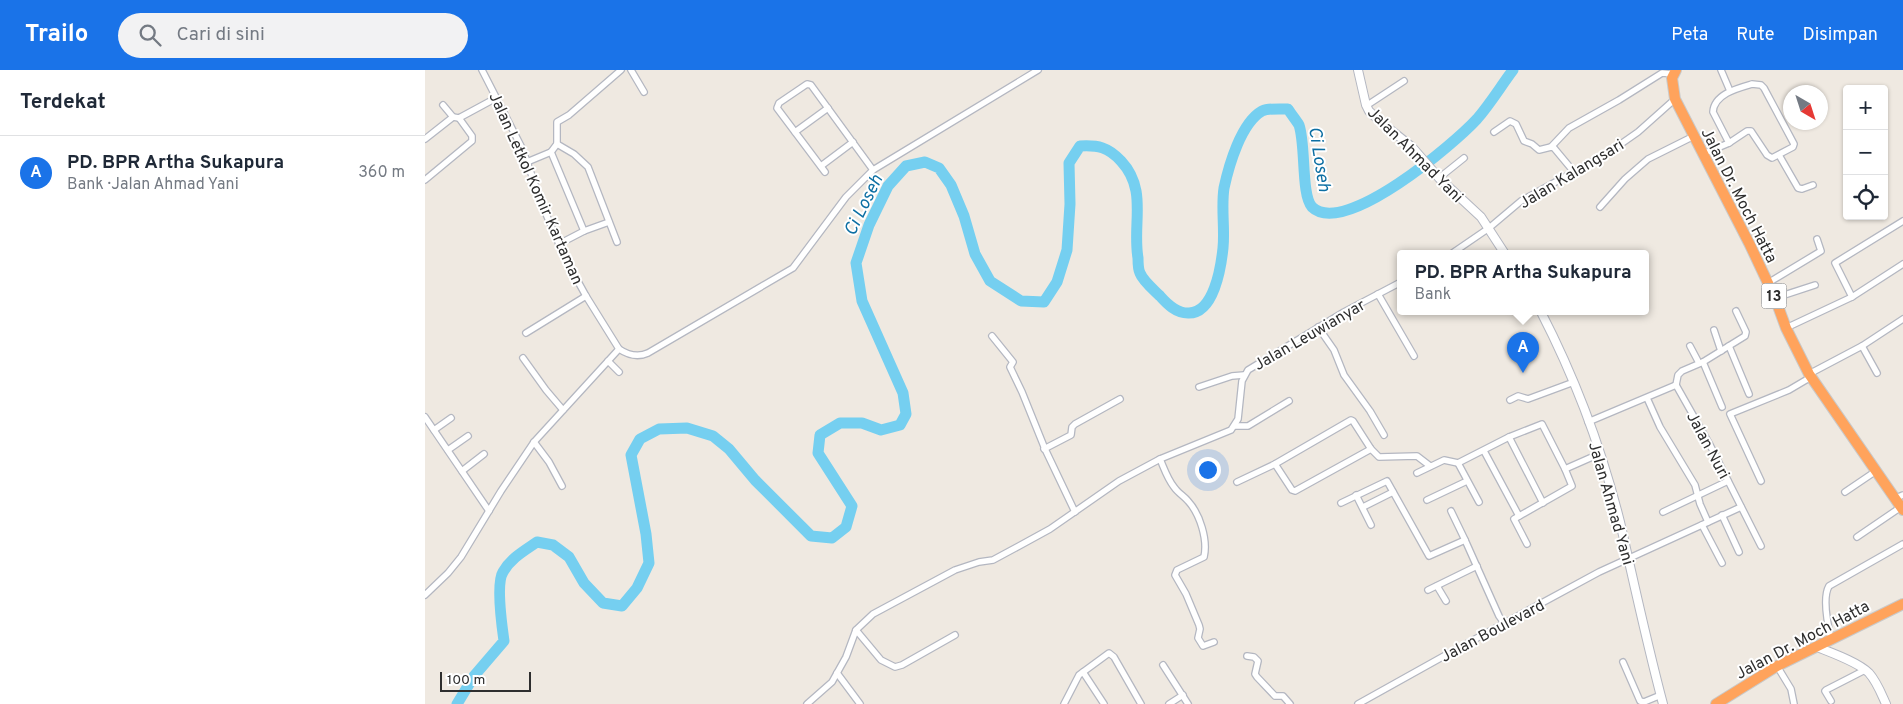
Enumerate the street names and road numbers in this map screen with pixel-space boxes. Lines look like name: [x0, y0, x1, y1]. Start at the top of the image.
street label: Jalan Letkol Komir Kartaman: [484, 89, 587, 288]
street label: Jalan Ahmad Yani: [1362, 103, 1467, 208]
street label: Jalan Dr. Moch Hatta: [1696, 125, 1781, 267]
street label: Jalan Kalangsari: [1516, 136, 1628, 214]
road number: 13: [1761, 284, 1787, 308]
street label: Jalan Leuwianyar: [1251, 296, 1369, 376]
street label: Jalan Nuri: [1681, 409, 1733, 483]
street label: Jalan Ahmad Yani: [1583, 440, 1637, 568]
street label: Jalan Boulevard: [1437, 596, 1548, 668]
street label: Jalan Dr. Moch Hatta: [1733, 597, 1873, 684]

